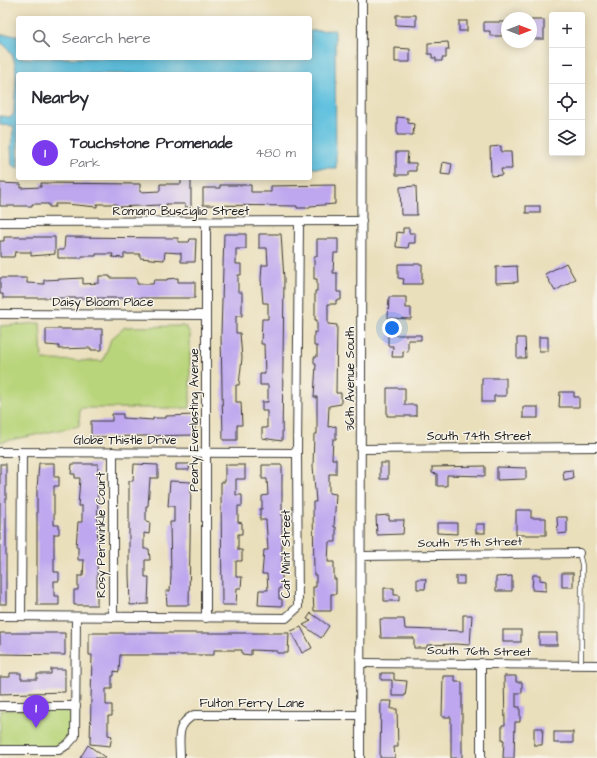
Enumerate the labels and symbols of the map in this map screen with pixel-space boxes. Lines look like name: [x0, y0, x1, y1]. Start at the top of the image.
north arrow: [501, 12, 537, 48]
street label: Romano Busciglio Street: [113, 203, 250, 221]
street label: Daisy Bloom Place: [53, 294, 154, 312]
your location: [382, 318, 402, 338]
street label: 36th Avenue South: [342, 327, 359, 431]
street label: Pearly Everlasting Avenue: [186, 348, 204, 492]
street label: South 74th Street: [427, 428, 531, 445]
street label: Globe Thistle Drive: [73, 432, 177, 449]
street label: Rosy Periwinkle Court: [93, 472, 111, 598]
street label: Cat Mint Street: [278, 510, 295, 598]
street label: South 75th Street: [418, 533, 523, 552]
street label: South 76th Street: [427, 642, 531, 661]
pin: 1: [23, 695, 49, 728]
street label: Fulton Ferry Lane: [199, 695, 305, 713]

